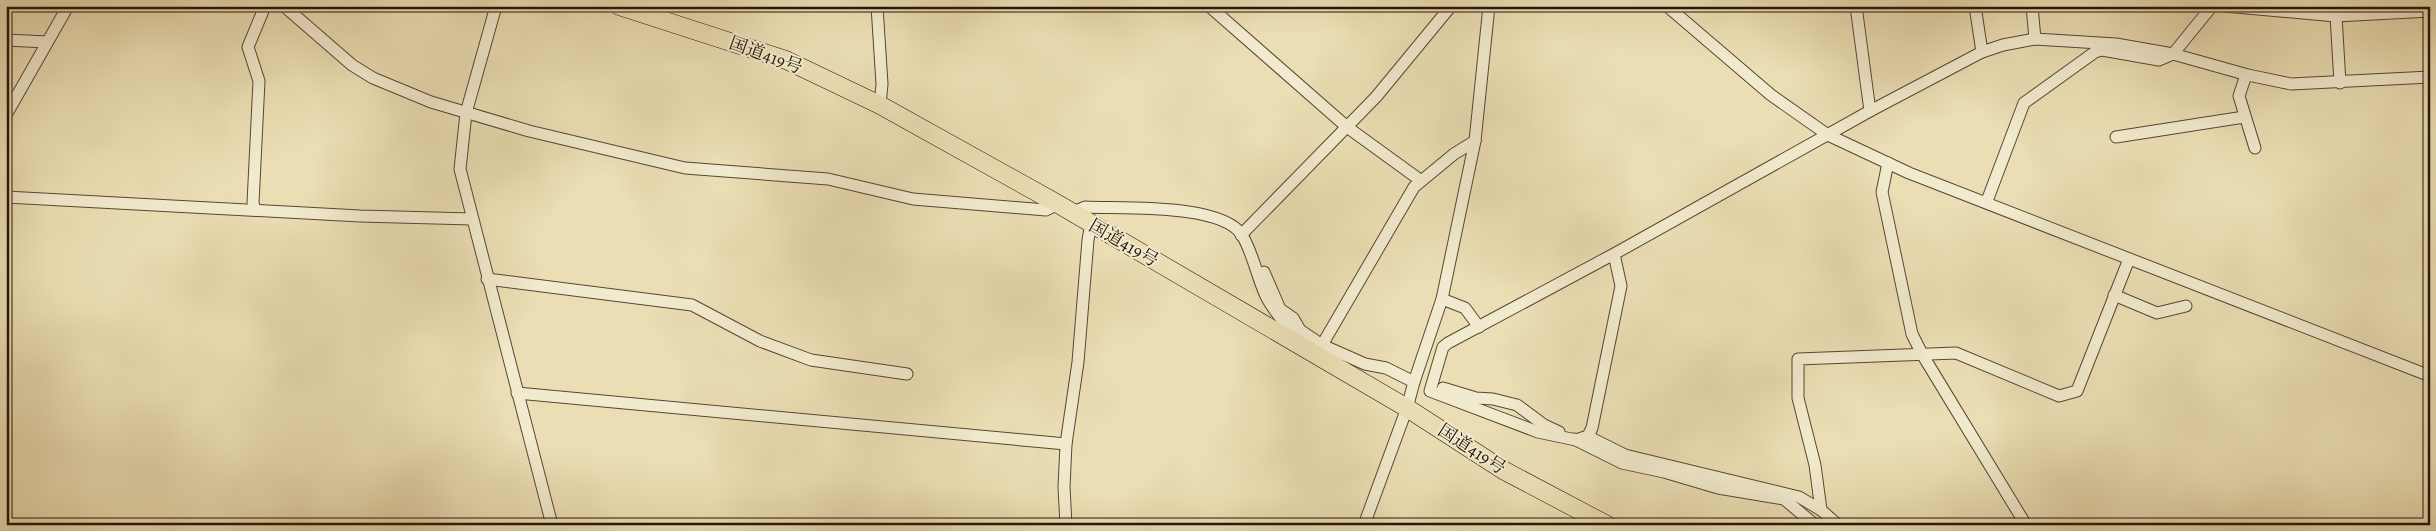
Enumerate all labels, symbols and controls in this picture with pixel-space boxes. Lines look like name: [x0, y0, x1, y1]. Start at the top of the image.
street label: 国道419号: [726, 31, 806, 79]
street label: 国道419号: [1085, 213, 1163, 273]
street label: 国道419号: [1433, 418, 1511, 480]

